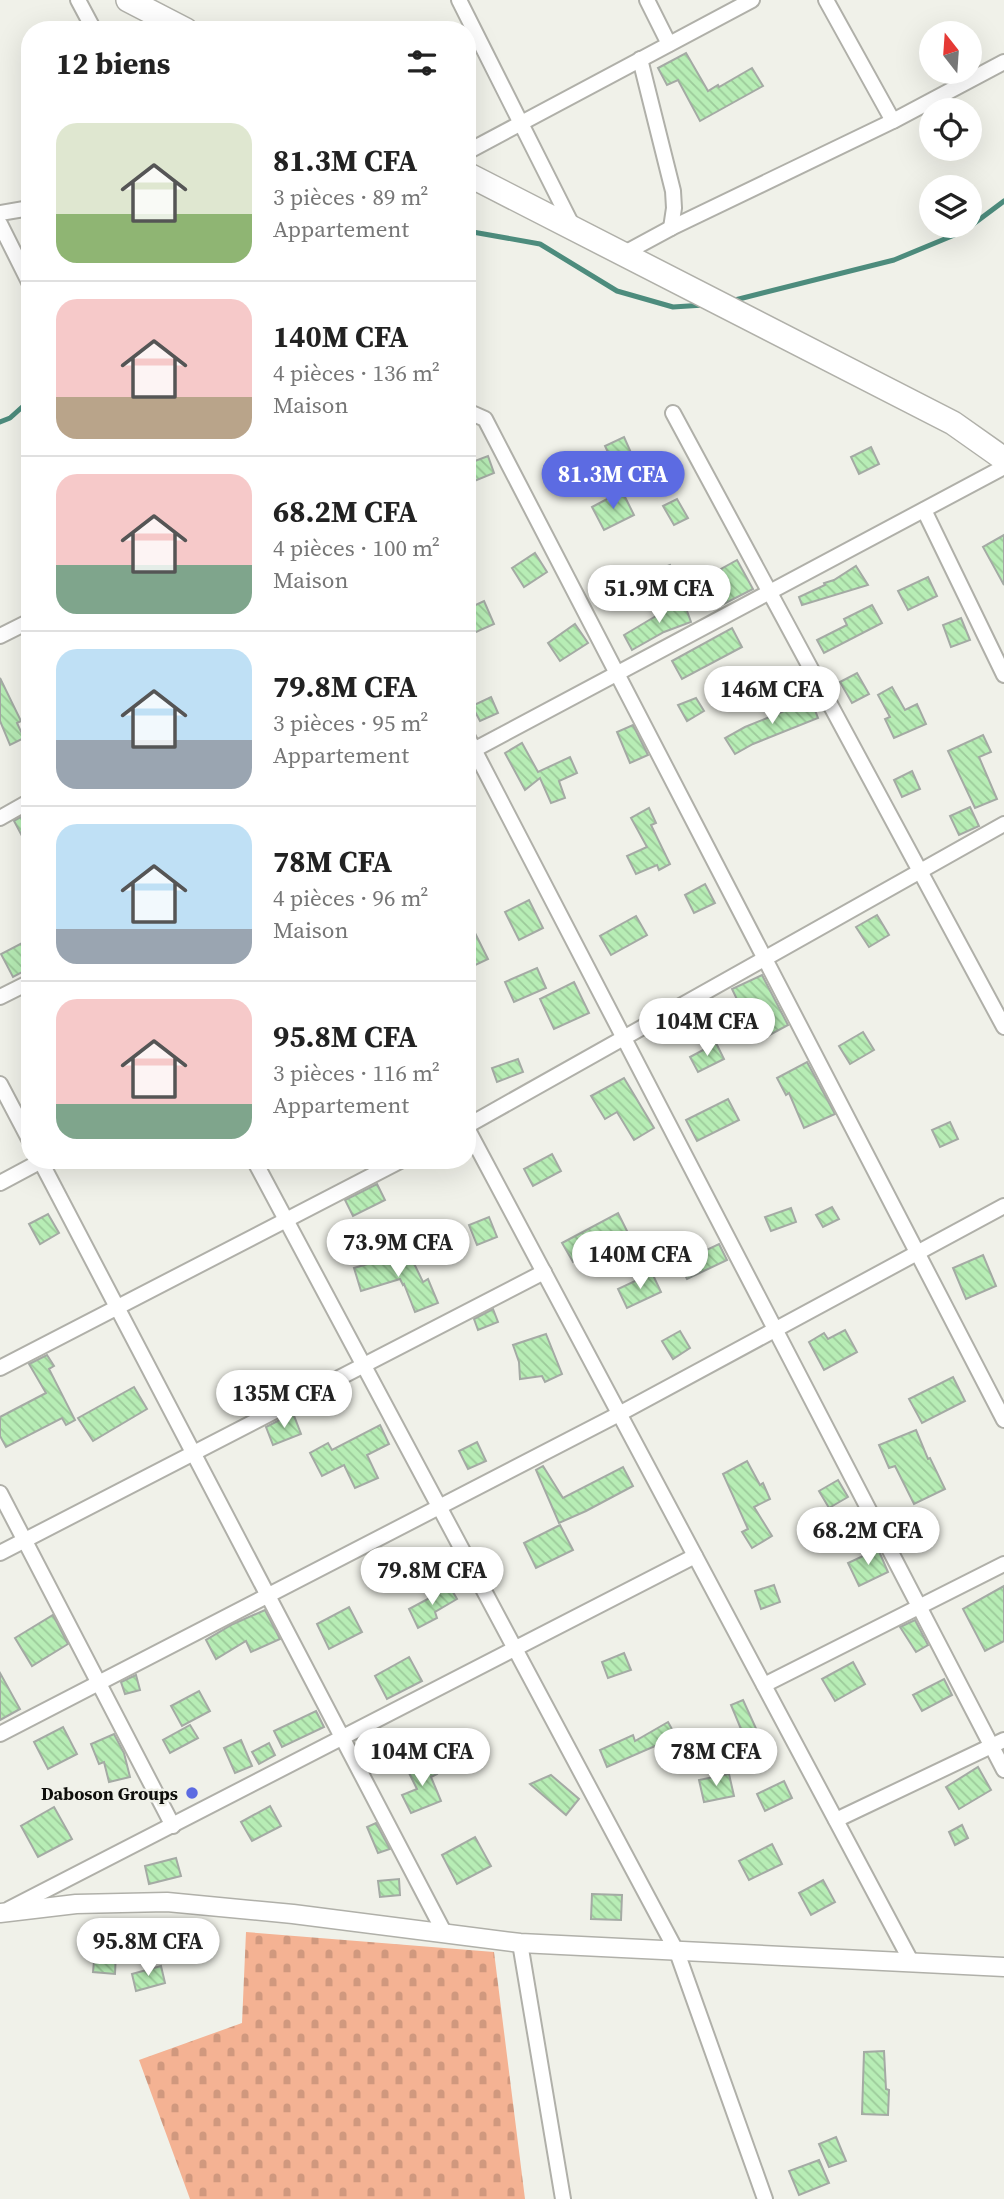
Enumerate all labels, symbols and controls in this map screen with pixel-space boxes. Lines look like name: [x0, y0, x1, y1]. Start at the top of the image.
north arrow: [919, 21, 982, 84]
map controls: [919, 21, 982, 238]
text: 12 biens: [56, 43, 170, 84]
icon: filters: [403, 44, 441, 82]
button: locate: [919, 98, 982, 161]
text: 81.3M CFA: [273, 140, 417, 181]
icon: home: [112, 151, 196, 235]
button: layers: [919, 175, 982, 238]
text: 3 pièces · 89 m²: [273, 181, 428, 213]
text: Appartement: [273, 213, 409, 245]
text: 140M CFA: [273, 316, 408, 357]
icon: home: [112, 327, 196, 411]
text: 4 pièces · 136 m²: [273, 357, 440, 389]
text: Maison: [273, 389, 348, 421]
pin: 81.3M CFA: [533, 452, 693, 511]
text: 81.3M CFA: [558, 458, 668, 490]
text: 68.2M CFA: [273, 491, 417, 532]
icon: home: [112, 502, 196, 586]
text: 4 pièces · 100 m²: [273, 532, 440, 564]
text: Maison: [273, 564, 348, 596]
pin: 51.9M CFA: [579, 566, 739, 625]
text: 51.9M CFA: [604, 572, 714, 604]
text: 79.8M CFA: [273, 666, 417, 707]
pin: 146M CFA: [700, 666, 844, 726]
text: 146M CFA: [720, 673, 824, 705]
icon: home: [112, 677, 196, 761]
text: 3 pièces · 95 m²: [273, 707, 428, 739]
text: Appartement: [273, 739, 409, 771]
text: 78M CFA: [273, 841, 392, 882]
icon: home: [112, 852, 196, 936]
text: 4 pièces · 96 m²: [273, 882, 428, 914]
text: Maison: [273, 914, 348, 946]
pin: 104M CFA: [635, 998, 779, 1058]
text: 104M CFA: [655, 1005, 759, 1037]
text: 95.8M CFA: [273, 1016, 417, 1057]
icon: home: [112, 1027, 196, 1111]
text: 3 pièces · 116 m²: [273, 1057, 440, 1089]
text: Appartement: [273, 1089, 409, 1121]
pin: 73.9M CFA: [318, 1220, 478, 1279]
text: 73.9M CFA: [343, 1226, 453, 1258]
pin: 140M CFA: [568, 1232, 712, 1291]
text: 140M CFA: [588, 1238, 692, 1270]
pin: 135M CFA: [212, 1370, 356, 1430]
text: 135M CFA: [232, 1377, 336, 1409]
pin: 68.2M CFA: [788, 1508, 948, 1567]
text: 68.2M CFA: [813, 1514, 923, 1546]
pin: 79.8M CFA: [352, 1548, 512, 1607]
text: 79.8M CFA: [377, 1554, 487, 1586]
pin: 104M CFA: [350, 1728, 494, 1788]
pin: 78M CFA: [651, 1728, 781, 1788]
text: 104M CFA: [370, 1735, 474, 1767]
text: 78M CFA: [670, 1735, 762, 1767]
place label: Daboson Groups: [41, 1781, 178, 1806]
marker: Daboson Groups: [184, 1785, 200, 1801]
pin: 95.8M CFA: [68, 1918, 228, 1978]
text: 95.8M CFA: [93, 1925, 203, 1957]

